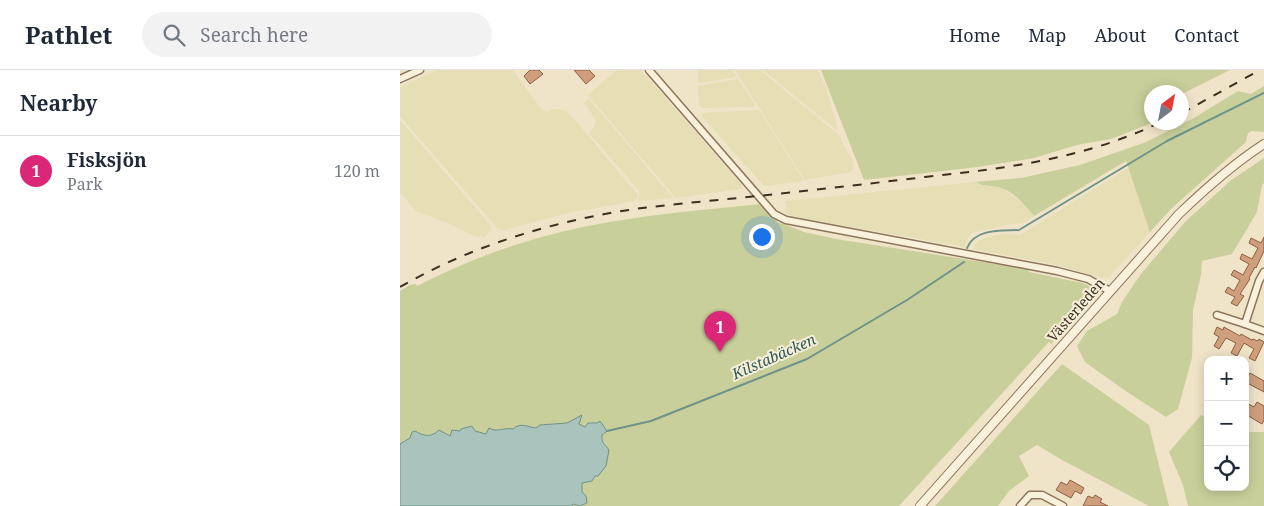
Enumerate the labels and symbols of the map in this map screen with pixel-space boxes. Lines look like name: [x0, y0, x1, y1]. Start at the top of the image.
north arrow: [1144, 85, 1189, 130]
your location: [749, 224, 775, 250]
street label: Västerleden: [1043, 274, 1109, 346]
pin: 1: [704, 311, 736, 352]
water label: Kilstabäcken: [728, 329, 819, 384]

